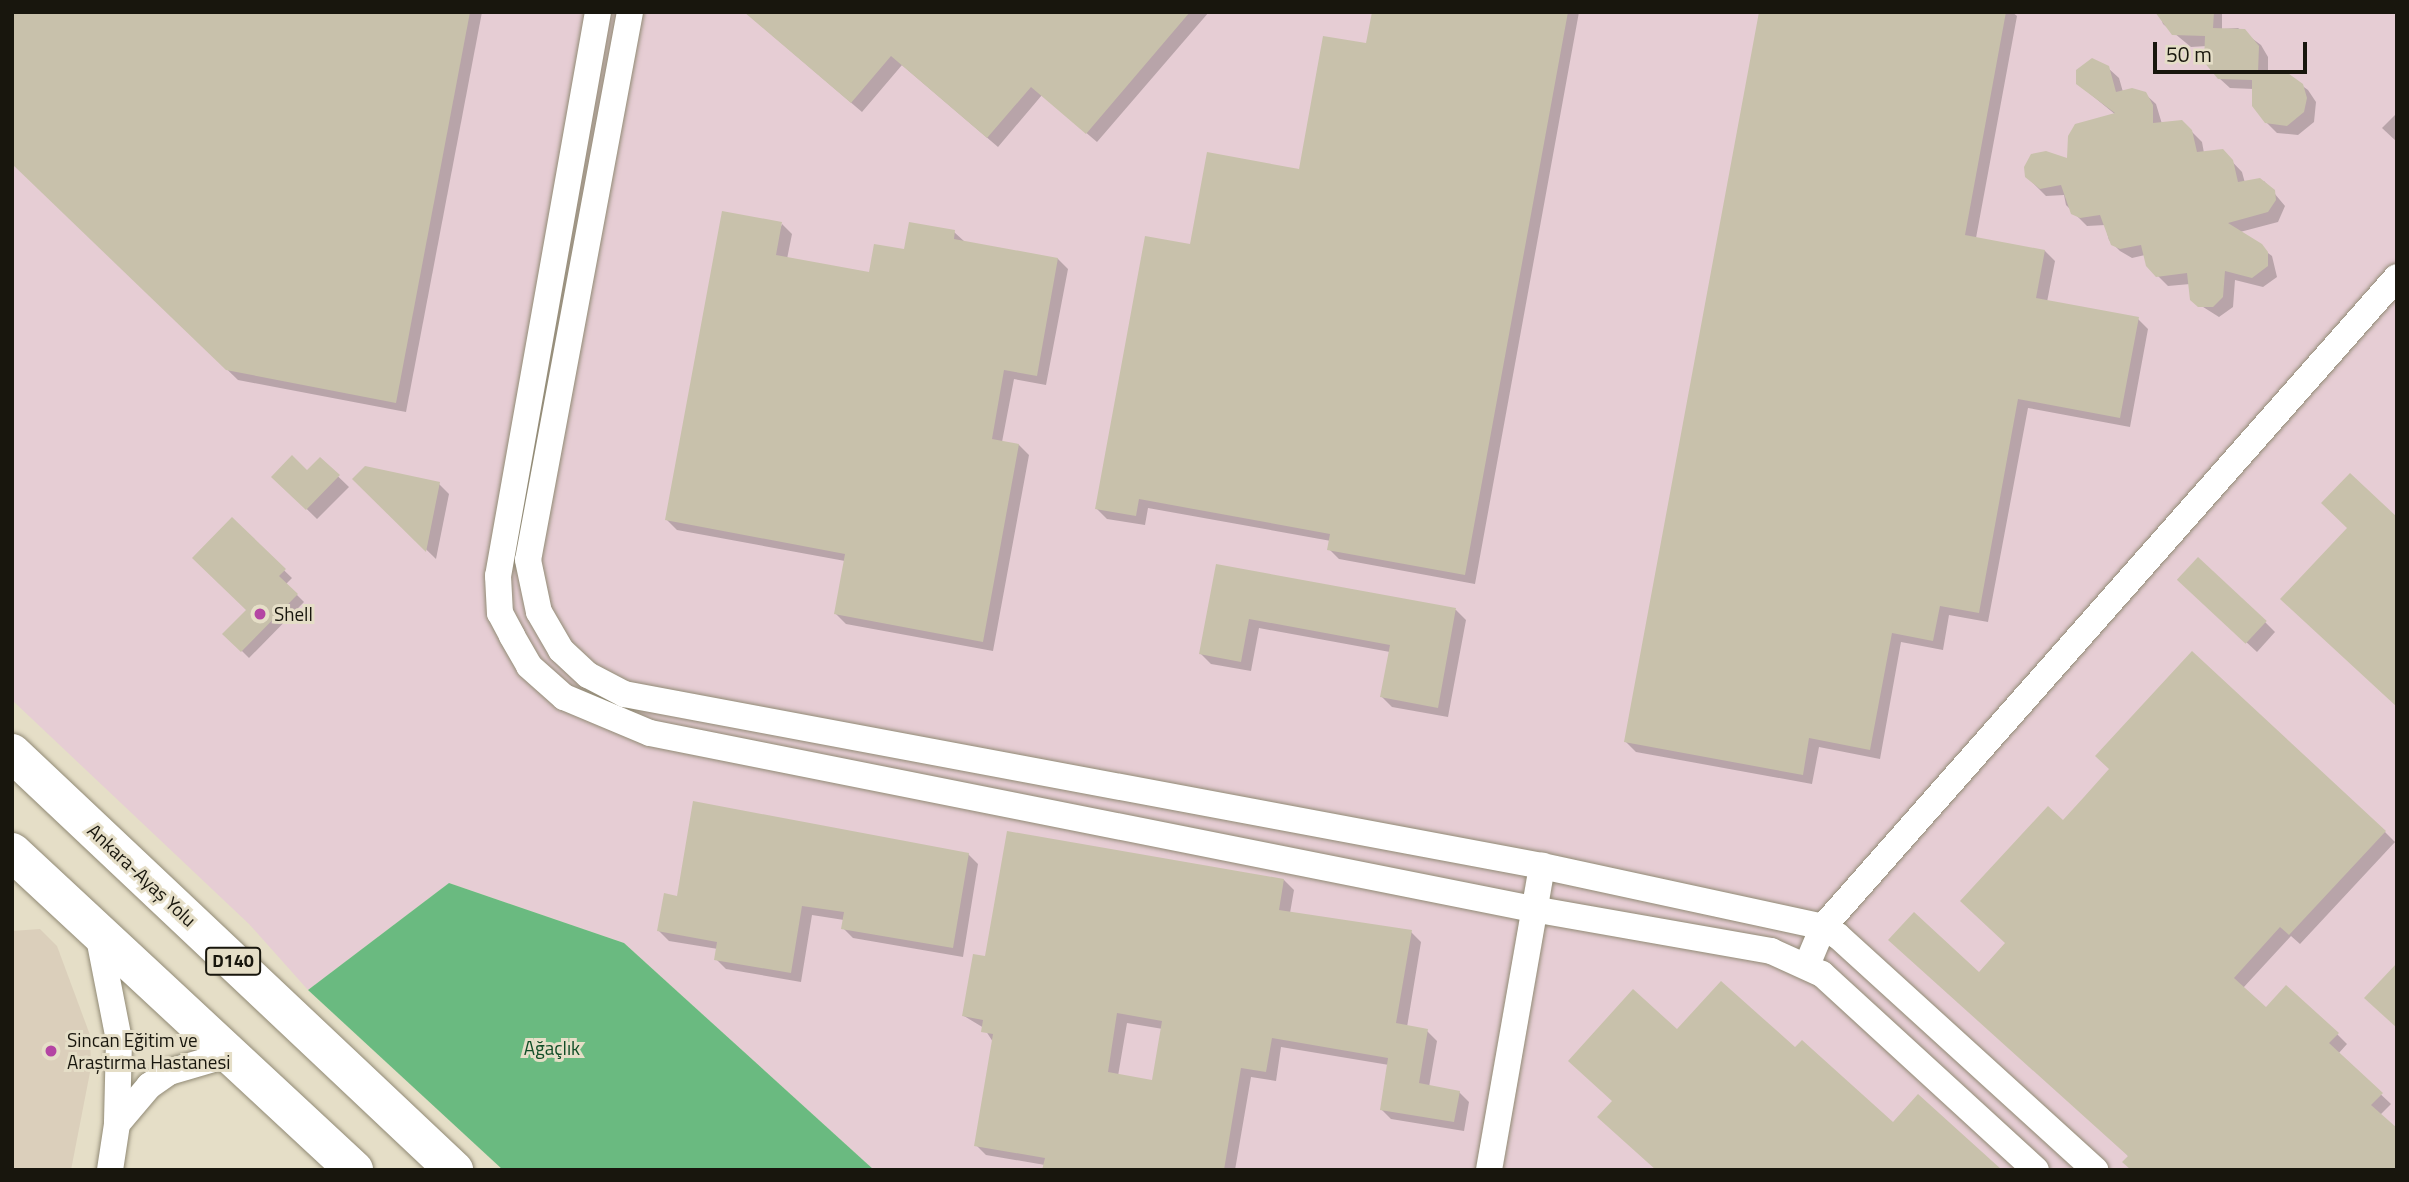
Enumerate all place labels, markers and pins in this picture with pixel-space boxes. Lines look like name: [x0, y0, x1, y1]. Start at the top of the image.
place label: Shell: [274, 603, 313, 625]
marker: Shell: [252, 606, 268, 622]
place label: Sincan Eğitim ve Araştırma Hastanesi: [67, 1029, 230, 1073]
marker: Sincan Eğitim ve Araştırma Hastanesi: [41, 1041, 61, 1061]

